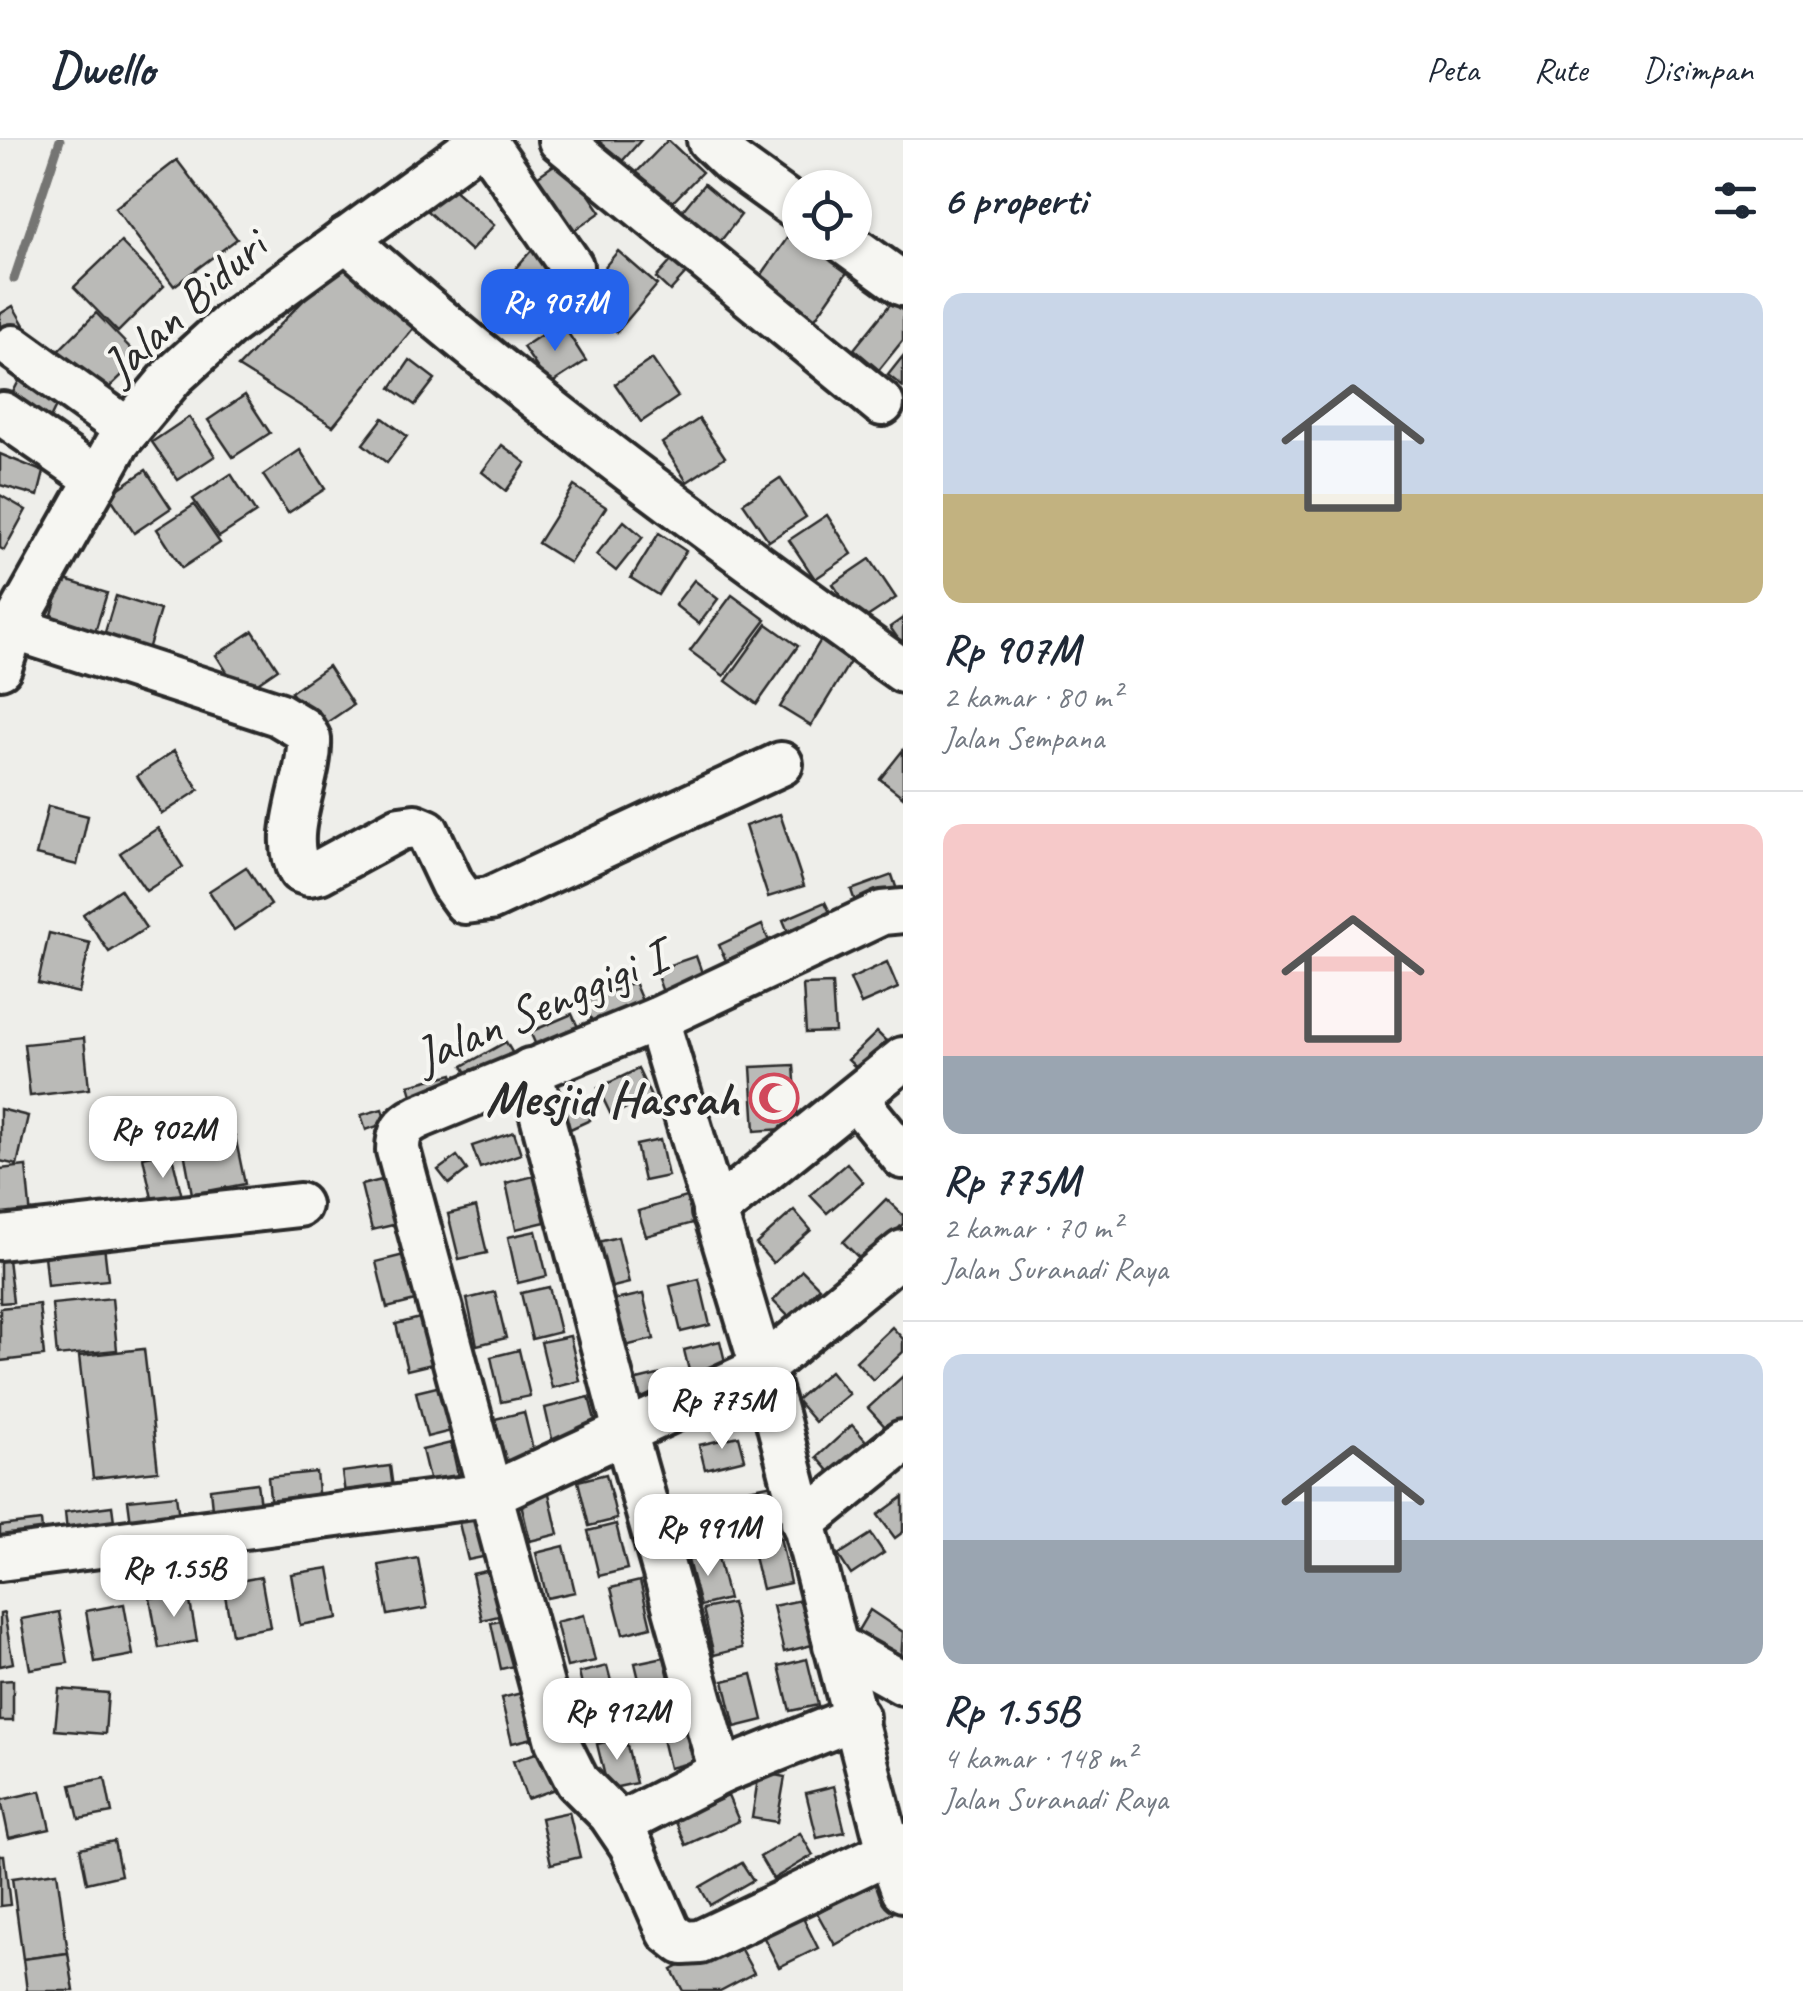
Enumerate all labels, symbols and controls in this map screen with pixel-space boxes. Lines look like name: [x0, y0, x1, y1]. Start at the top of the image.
text: Dwello: [50, 39, 154, 99]
text: Peta: [1426, 47, 1479, 92]
text: Rute: [1534, 47, 1587, 92]
text: Disimpan: [1642, 47, 1753, 92]
map controls: [782, 170, 872, 260]
button: locate: [782, 170, 872, 260]
icon: filters: [1708, 173, 1763, 228]
text: 6 properti: [943, 174, 1086, 227]
street label: Jalan Biduri: [87, 212, 284, 398]
pin: Rp 907M: [463, 269, 647, 354]
text: Rp 907M: [503, 281, 607, 322]
icon: home: [1263, 358, 1443, 538]
text: Rp 907M: [943, 623, 1079, 676]
text: 2 kamar · 80 m²: [943, 676, 1121, 717]
text: Jalan Sempana: [943, 717, 1104, 758]
icon: home: [1263, 889, 1443, 1069]
street label: Jalan Senggigi I: [403, 921, 685, 1088]
place label: Mesjid Hassah: [486, 1067, 740, 1130]
mosque icon: Mesjid Hassah: [748, 1072, 800, 1124]
pin: Rp 902M: [71, 1096, 255, 1181]
text: Rp 902M: [111, 1108, 215, 1149]
text: Rp 775M: [943, 1154, 1079, 1207]
text: 2 kamar · 70 m²: [943, 1207, 1121, 1248]
text: Jalan Suranadi Raya: [943, 1248, 1168, 1289]
pin: Rp 775M: [630, 1367, 814, 1452]
text: Rp 775M: [670, 1379, 774, 1420]
icon: home: [1263, 1419, 1443, 1599]
pin: Rp 991M: [616, 1494, 800, 1579]
text: Rp 991M: [656, 1506, 760, 1547]
pin: Rp 1.55B: [71, 1535, 277, 1620]
text: Rp 1.55B: [122, 1547, 226, 1588]
pin: Rp 912M: [525, 1678, 709, 1763]
text: Rp 1.55B: [943, 1684, 1078, 1737]
text: Rp 912M: [565, 1690, 669, 1731]
text: 4 kamar · 148 m²: [943, 1737, 1135, 1778]
text: Jalan Suranadi Raya: [943, 1778, 1168, 1819]

